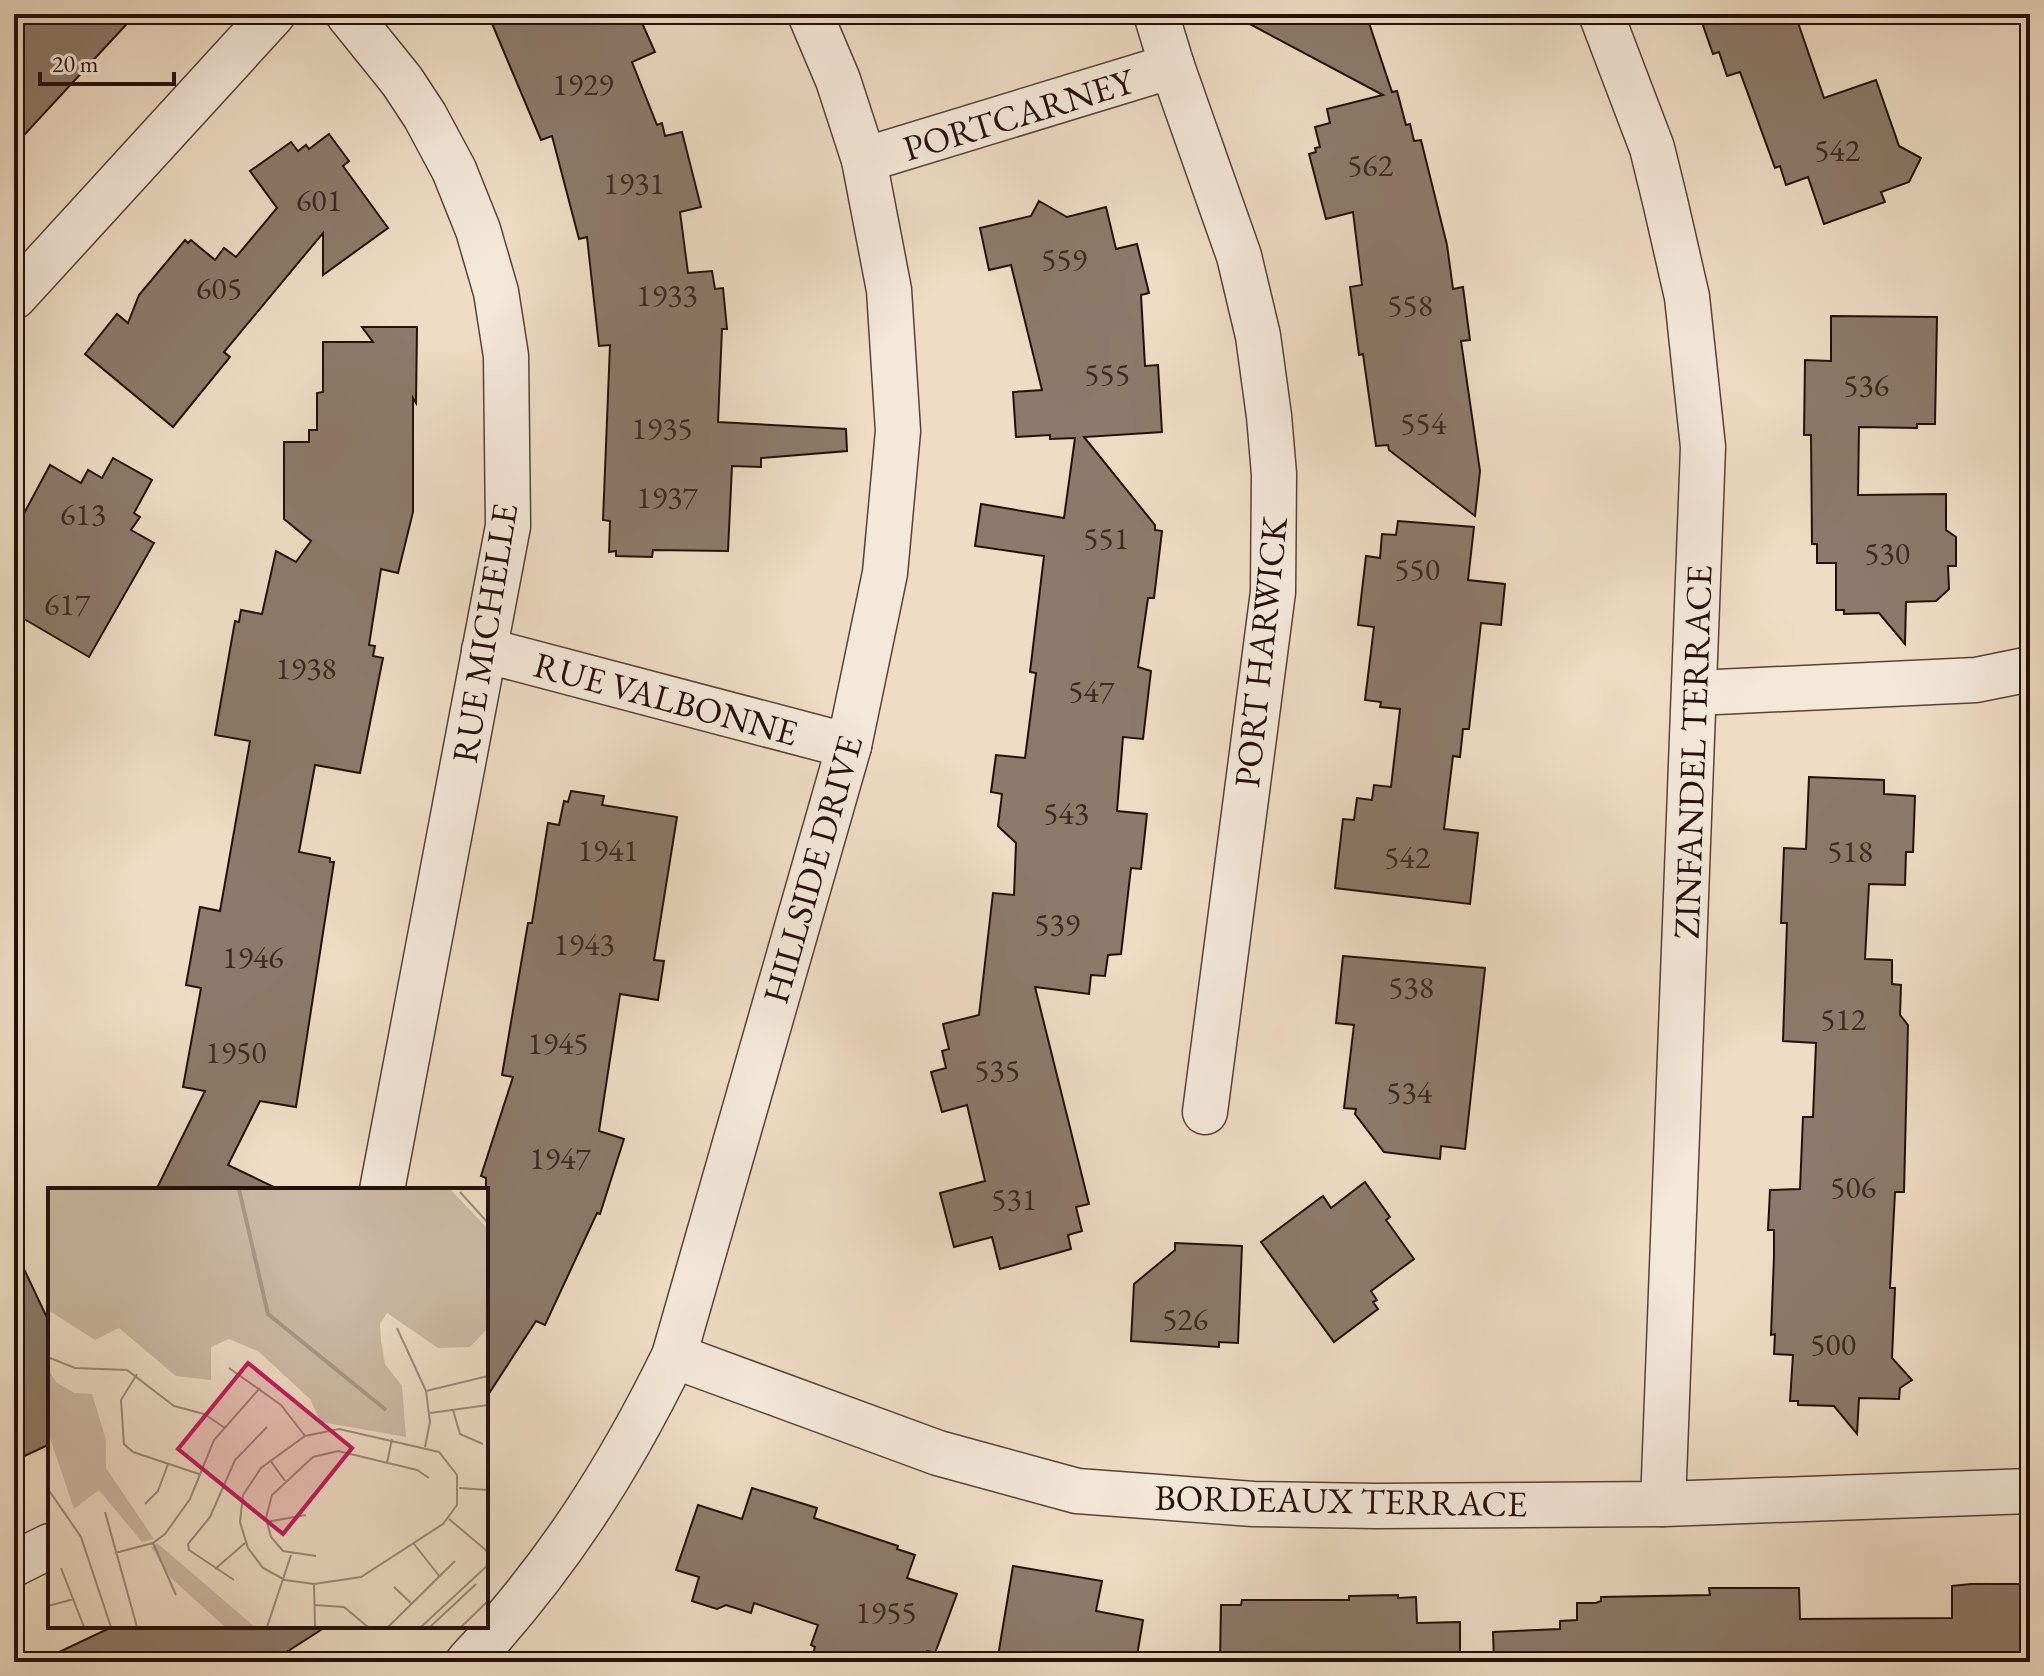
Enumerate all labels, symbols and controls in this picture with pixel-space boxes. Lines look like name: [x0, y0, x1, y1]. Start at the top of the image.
scale bar: [40, 36, 174, 86]
text: 20 m: [52, 48, 99, 79]
street label: PORTCARNEY: [897, 56, 1141, 172]
house number: 1929: [552, 63, 614, 105]
house number: 542: [1814, 129, 1861, 171]
house number: 562: [1347, 144, 1394, 186]
house number: 1931: [603, 162, 665, 204]
house number: 601: [296, 179, 342, 221]
house number: 559: [1041, 238, 1087, 280]
house number: 605: [196, 267, 242, 309]
house number: 1933: [636, 274, 698, 316]
house number: 558: [1387, 284, 1433, 326]
house number: 555: [1084, 353, 1130, 395]
house number: 536: [1843, 364, 1889, 406]
house number: 554: [1400, 402, 1447, 444]
house number: 1935: [631, 407, 693, 449]
house number: 1937: [636, 476, 698, 518]
house number: 613: [60, 493, 106, 535]
street label: RUE MICHELLE: [441, 500, 528, 766]
street label: PORT HARWICK: [1223, 514, 1298, 790]
house number: 551: [1083, 517, 1129, 559]
house number: 530: [1864, 532, 1910, 574]
house number: 550: [1394, 548, 1440, 590]
street label: ZINFANDEL TERRACE: [1662, 564, 1723, 940]
house number: 617: [44, 583, 91, 625]
street label: RUE VALBONNE: [529, 641, 803, 756]
house number: 1938: [275, 647, 337, 689]
house number: 547: [1068, 670, 1115, 712]
street label: HILLSIDE DRIVE: [752, 730, 873, 1009]
house number: 543: [1043, 792, 1089, 834]
house number: 1941: [577, 829, 639, 871]
house number: 518: [1827, 830, 1873, 872]
house number: 542: [1384, 836, 1431, 878]
house number: 539: [1034, 903, 1080, 945]
house number: 1943: [553, 923, 615, 965]
house number: 1946: [222, 936, 284, 978]
house number: 538: [1388, 966, 1434, 1008]
house number: 512: [1820, 998, 1867, 1040]
house number: 1945: [527, 1022, 589, 1064]
house number: 1950: [205, 1031, 267, 1073]
house number: 535: [974, 1049, 1020, 1091]
house number: 534: [1386, 1071, 1433, 1113]
house number: 1947: [529, 1137, 591, 1179]
house number: 506: [1830, 1166, 1876, 1208]
house number: 531: [991, 1178, 1037, 1220]
inset map: [48, 1188, 488, 1628]
house number: 526: [1162, 1298, 1208, 1340]
house number: 500: [1810, 1323, 1856, 1365]
street label: BORDEAUX TERRACE: [1154, 1474, 1528, 1527]
house number: 1955: [855, 1591, 917, 1633]

